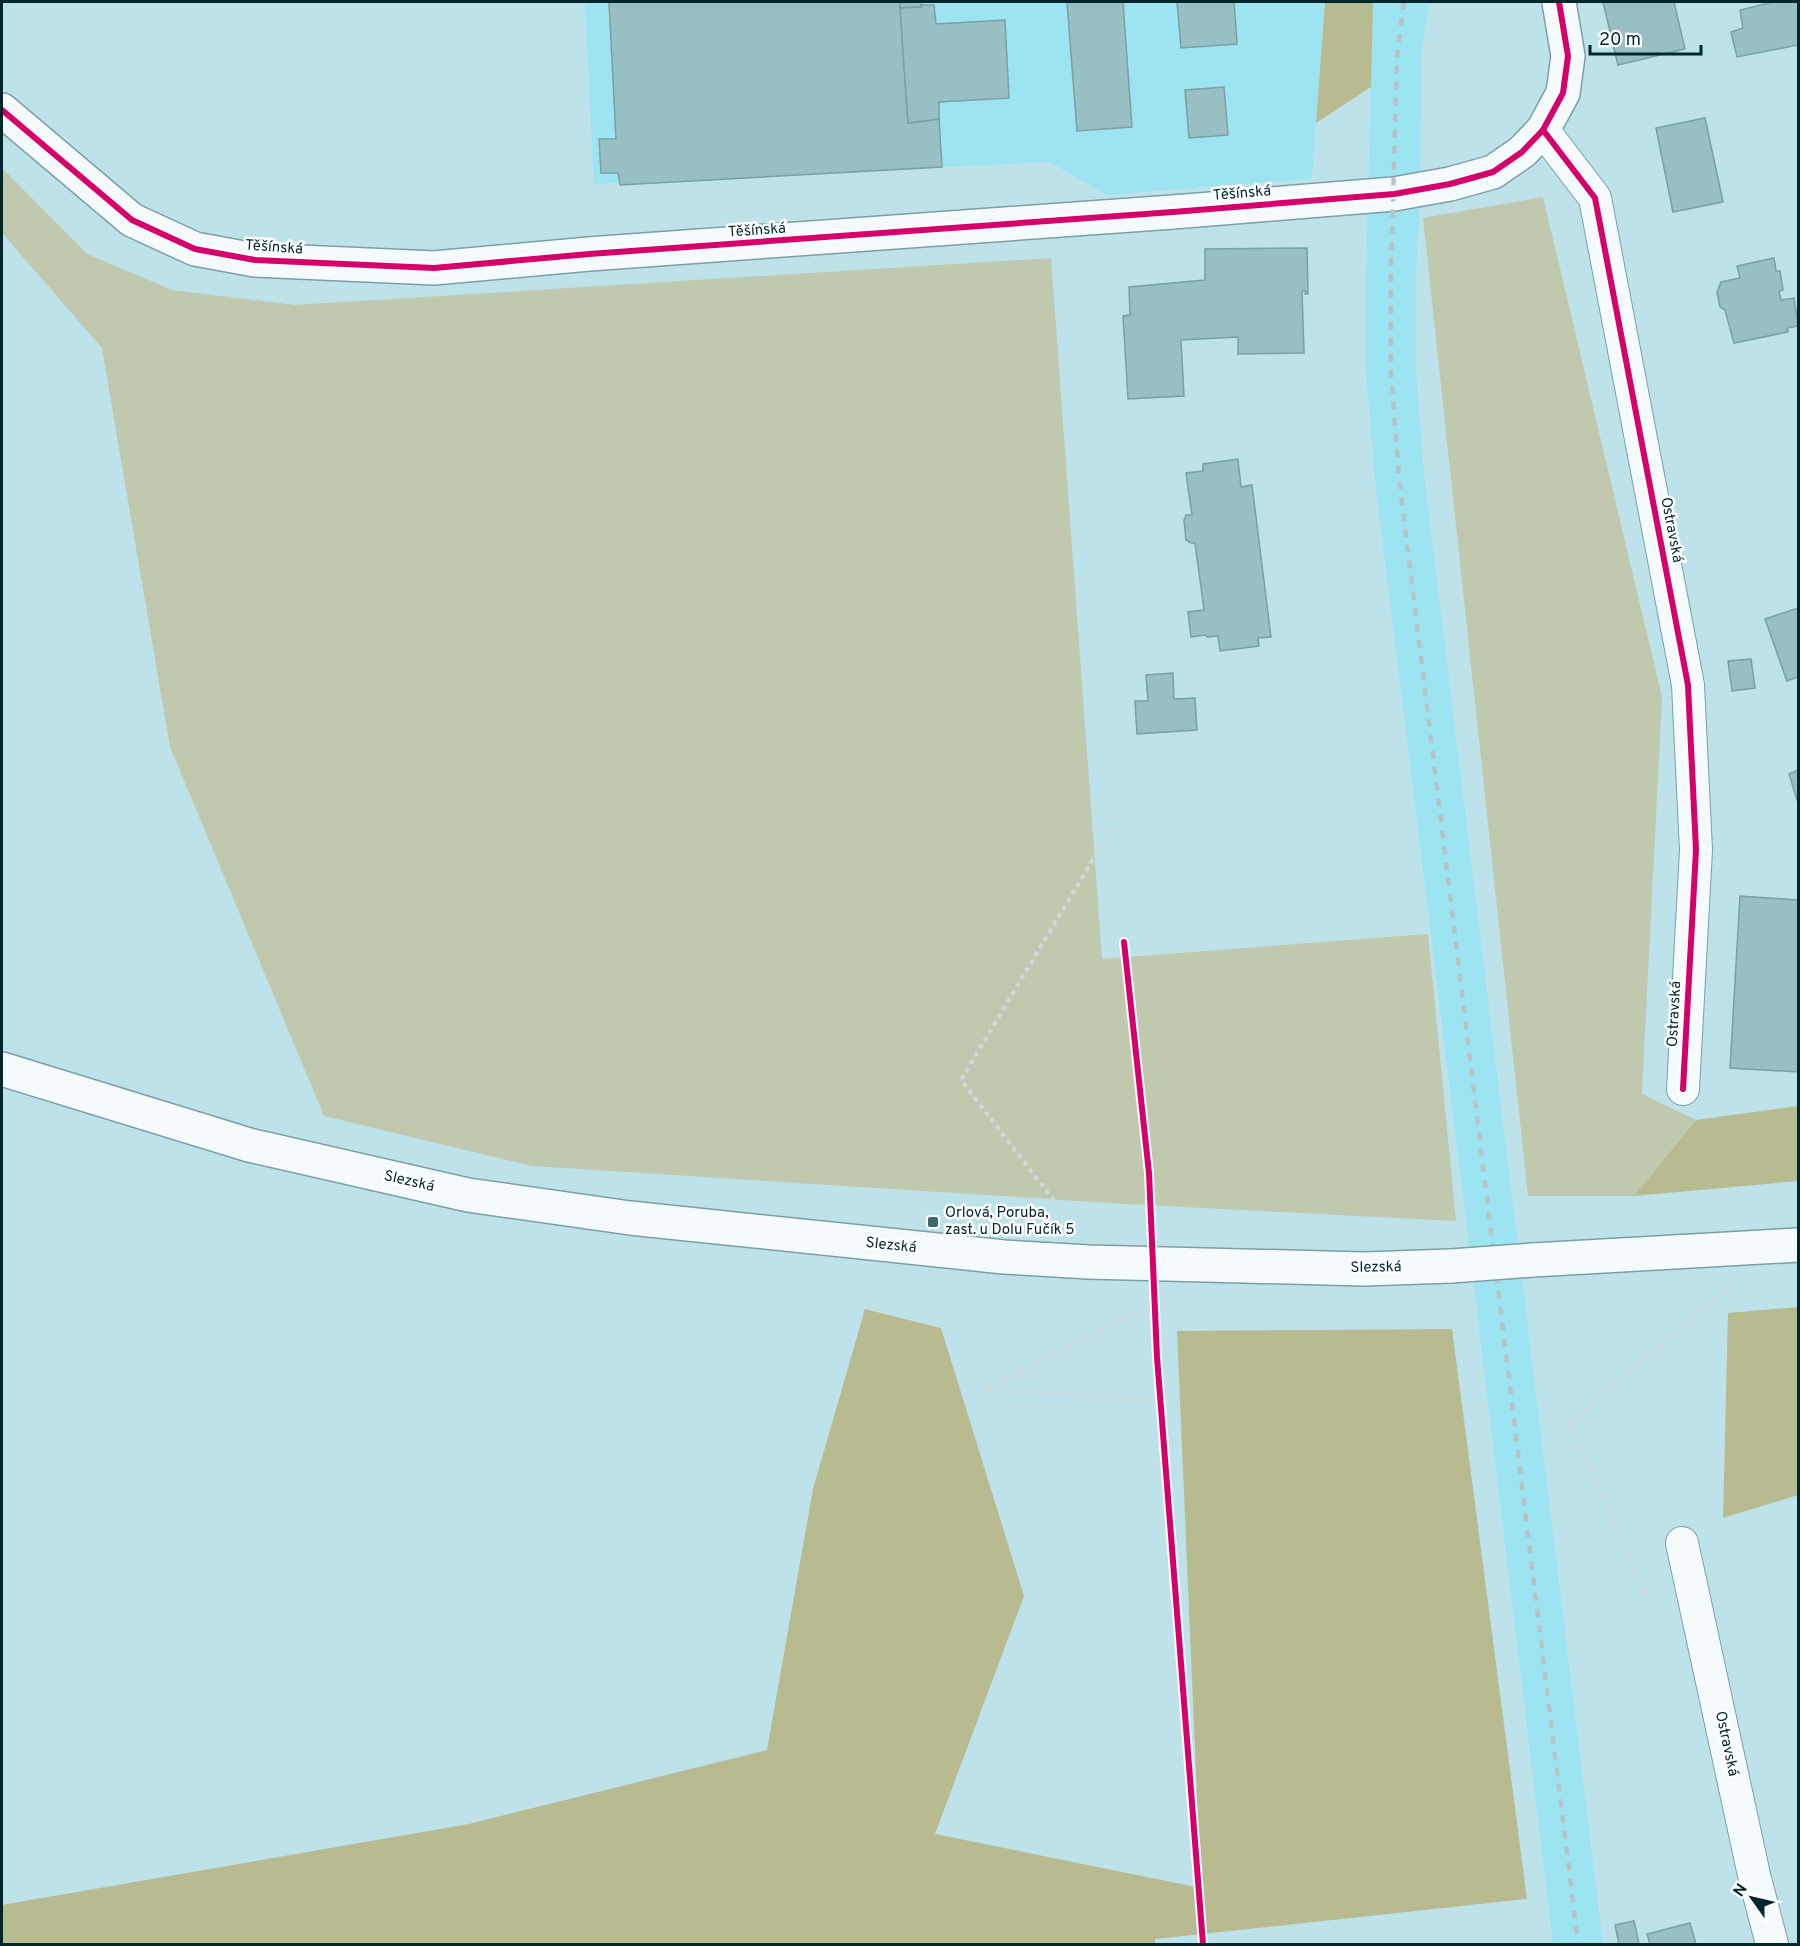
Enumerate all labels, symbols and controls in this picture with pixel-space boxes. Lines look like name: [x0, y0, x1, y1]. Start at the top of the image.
scale bar: [1590, 18, 1701, 56]
text: 20 m: [1599, 29, 1641, 52]
street label: Těšínská: [1212, 182, 1272, 206]
street label: Těšínská: [727, 219, 787, 243]
street label: Těšínská: [244, 236, 304, 260]
street label: Ostravská: [1655, 496, 1687, 564]
street label: Ostravská: [1664, 980, 1686, 1048]
street label: Slezská: [382, 1167, 436, 1197]
place label: Orlová, Poruba, zast. u Dolu Fučík 5: [945, 1204, 1075, 1240]
marker: Orlová, Poruba, zast. u Dolu Fučík 5: [926, 1215, 940, 1229]
street label: Slezská: [865, 1234, 918, 1258]
street label: Slezská: [1350, 1258, 1402, 1278]
street label: Ostravská: [1710, 1710, 1742, 1778]
north arrow: [1722, 1868, 1782, 1928]
text: N: [1730, 1880, 1753, 1901]

